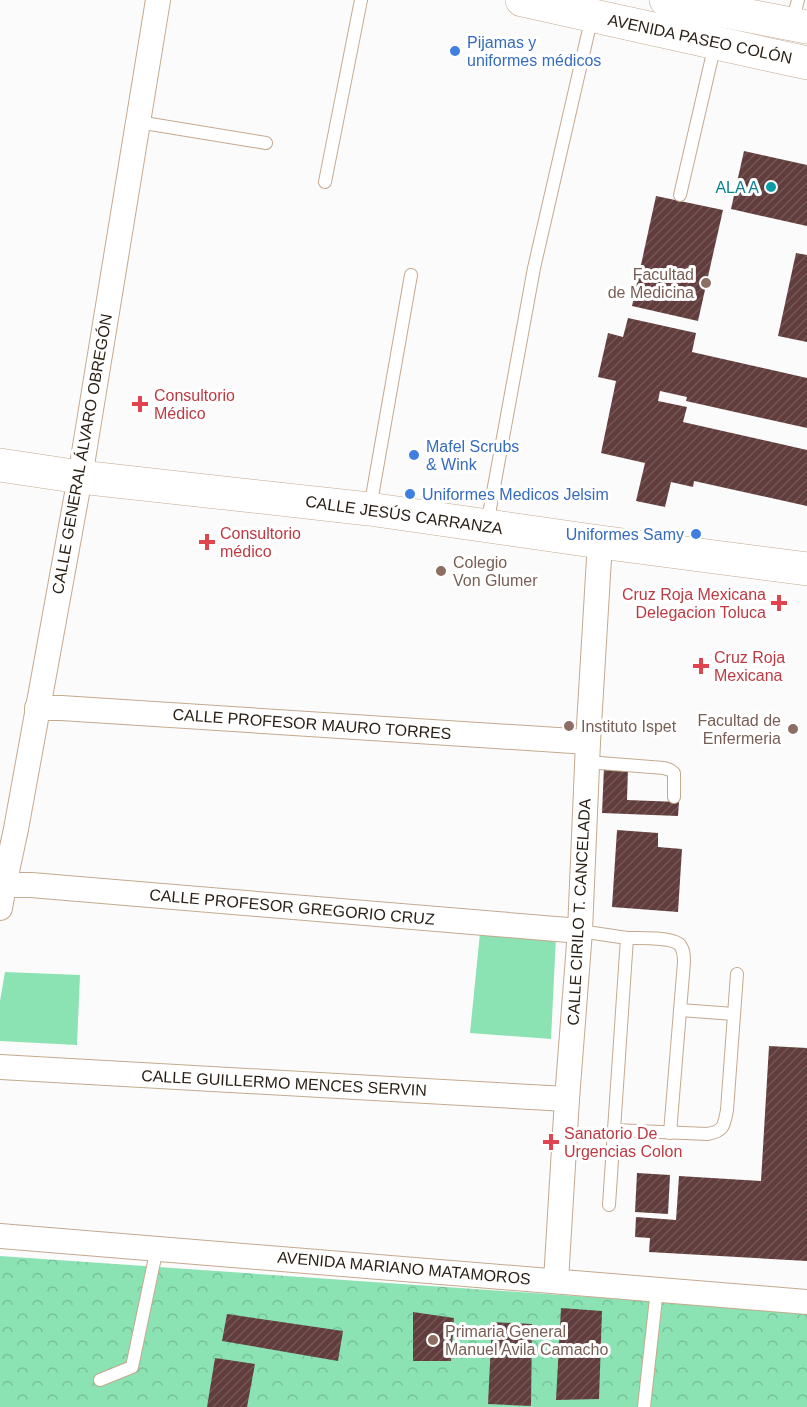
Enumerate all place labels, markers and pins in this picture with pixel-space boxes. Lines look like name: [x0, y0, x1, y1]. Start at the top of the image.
place label: Pijamas y uniformes médicos: [467, 34, 601, 69]
marker: Pijamas y uniformes médicos: [448, 44, 462, 58]
place label: ALA A: [715, 179, 759, 196]
marker: ALA A: [764, 180, 778, 194]
place label: Facultad de Medicina: [608, 266, 694, 301]
marker: Facultad de Medicina: [699, 276, 713, 290]
place label: Consultorio Médico: [154, 387, 235, 422]
marker: Consultorio Médico: [131, 395, 149, 413]
place label: Mafel Scrubs & Wink: [426, 438, 519, 473]
marker: Mafel Scrubs & Wink: [407, 448, 421, 462]
place label: Uniformes Medicos Jelsim: [422, 486, 609, 503]
marker: Uniformes Medicos Jelsim: [403, 487, 417, 501]
place label: Consultorio médico: [220, 525, 301, 560]
place label: Uniformes Samy: [566, 526, 684, 543]
marker: Uniformes Samy: [689, 527, 703, 541]
marker: Consultorio médico: [198, 533, 216, 551]
place label: Colegio Von Glumer: [453, 554, 538, 589]
marker: Colegio Von Glumer: [434, 564, 448, 578]
place label: Cruz Roja Mexicana Delegacion Toluca: [622, 586, 766, 621]
marker: Cruz Roja Mexicana Delegacion Toluca: [770, 594, 788, 612]
place label: Cruz Roja Mexicana: [714, 649, 785, 684]
marker: Cruz Roja Mexicana: [692, 657, 710, 675]
place label: Facultad de Enfermeria: [697, 712, 781, 747]
place label: Instituto Ispet: [581, 718, 677, 735]
marker: Instituto Ispet: [562, 719, 576, 733]
marker: Facultad de Enfermeria: [786, 722, 800, 736]
place label: Sanatorio De Urgencias Colon: [564, 1125, 682, 1160]
marker: Sanatorio De Urgencias Colon: [542, 1133, 560, 1151]
place label: Primaria General Manuel Avila Camacho: [445, 1323, 608, 1358]
marker: Primaria General Manuel Avila Camacho: [426, 1333, 440, 1347]

